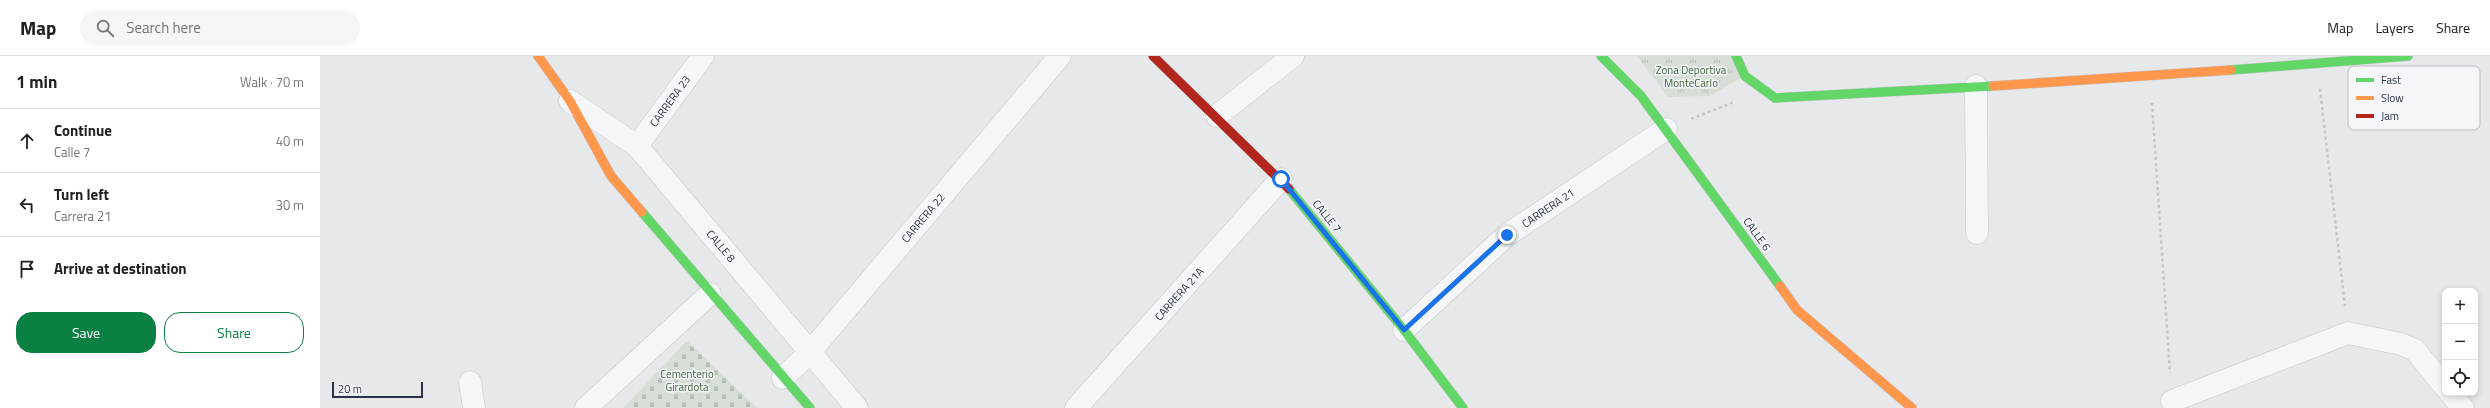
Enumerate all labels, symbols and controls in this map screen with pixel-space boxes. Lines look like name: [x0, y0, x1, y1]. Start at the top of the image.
search box: [80, 10, 360, 46]
text: Map: [20, 13, 56, 42]
text: Search here: [126, 16, 201, 39]
icon: search: [94, 17, 116, 39]
text: Map: [2327, 17, 2353, 38]
text: Layers: [2375, 17, 2414, 38]
text: Share: [2436, 17, 2470, 38]
park label: Zona Deportiva MonteCarlo: [1656, 62, 1727, 91]
legend: [2348, 66, 2480, 130]
text: 1 min: [16, 69, 57, 95]
text: Walk · 70 m: [240, 72, 304, 92]
street label: CARRERA 23: [646, 72, 694, 130]
text: Fast: [2381, 72, 2401, 88]
text: Slow: [2381, 90, 2404, 106]
text: Jam: [2381, 108, 2399, 124]
text: Continue: [54, 119, 112, 142]
icon: ahead: [16, 130, 38, 152]
text: 40 m: [276, 131, 304, 151]
text: Calle 7: [54, 142, 90, 162]
route start: [1272, 170, 1290, 188]
text: Turn left: [54, 183, 109, 206]
street label: CARRERA 21: [1519, 185, 1577, 231]
street label: CARRERA 22: [898, 190, 948, 246]
icon: left: [16, 194, 38, 216]
text: 30 m: [276, 195, 304, 215]
street label: CALLE 7: [1309, 196, 1345, 236]
text: Carrera 21: [54, 206, 111, 226]
street label: CALLE 6: [1739, 214, 1775, 254]
street label: CALLE 8: [703, 226, 739, 266]
route end: [1498, 226, 1516, 244]
text: Arrive at destination: [54, 257, 187, 280]
icon: arrive: [16, 258, 38, 280]
street label: CARRERA 21A: [1151, 264, 1208, 324]
map controls: [2442, 288, 2478, 396]
button: +: [2442, 288, 2478, 324]
button: Save: [16, 312, 156, 353]
button: Share: [164, 312, 304, 353]
button: −: [2442, 324, 2478, 360]
button: locate: [2442, 360, 2478, 396]
park label: Cementerio Girardota: [660, 366, 714, 395]
scale bar: [332, 380, 423, 399]
text: 20 m: [338, 381, 362, 397]

